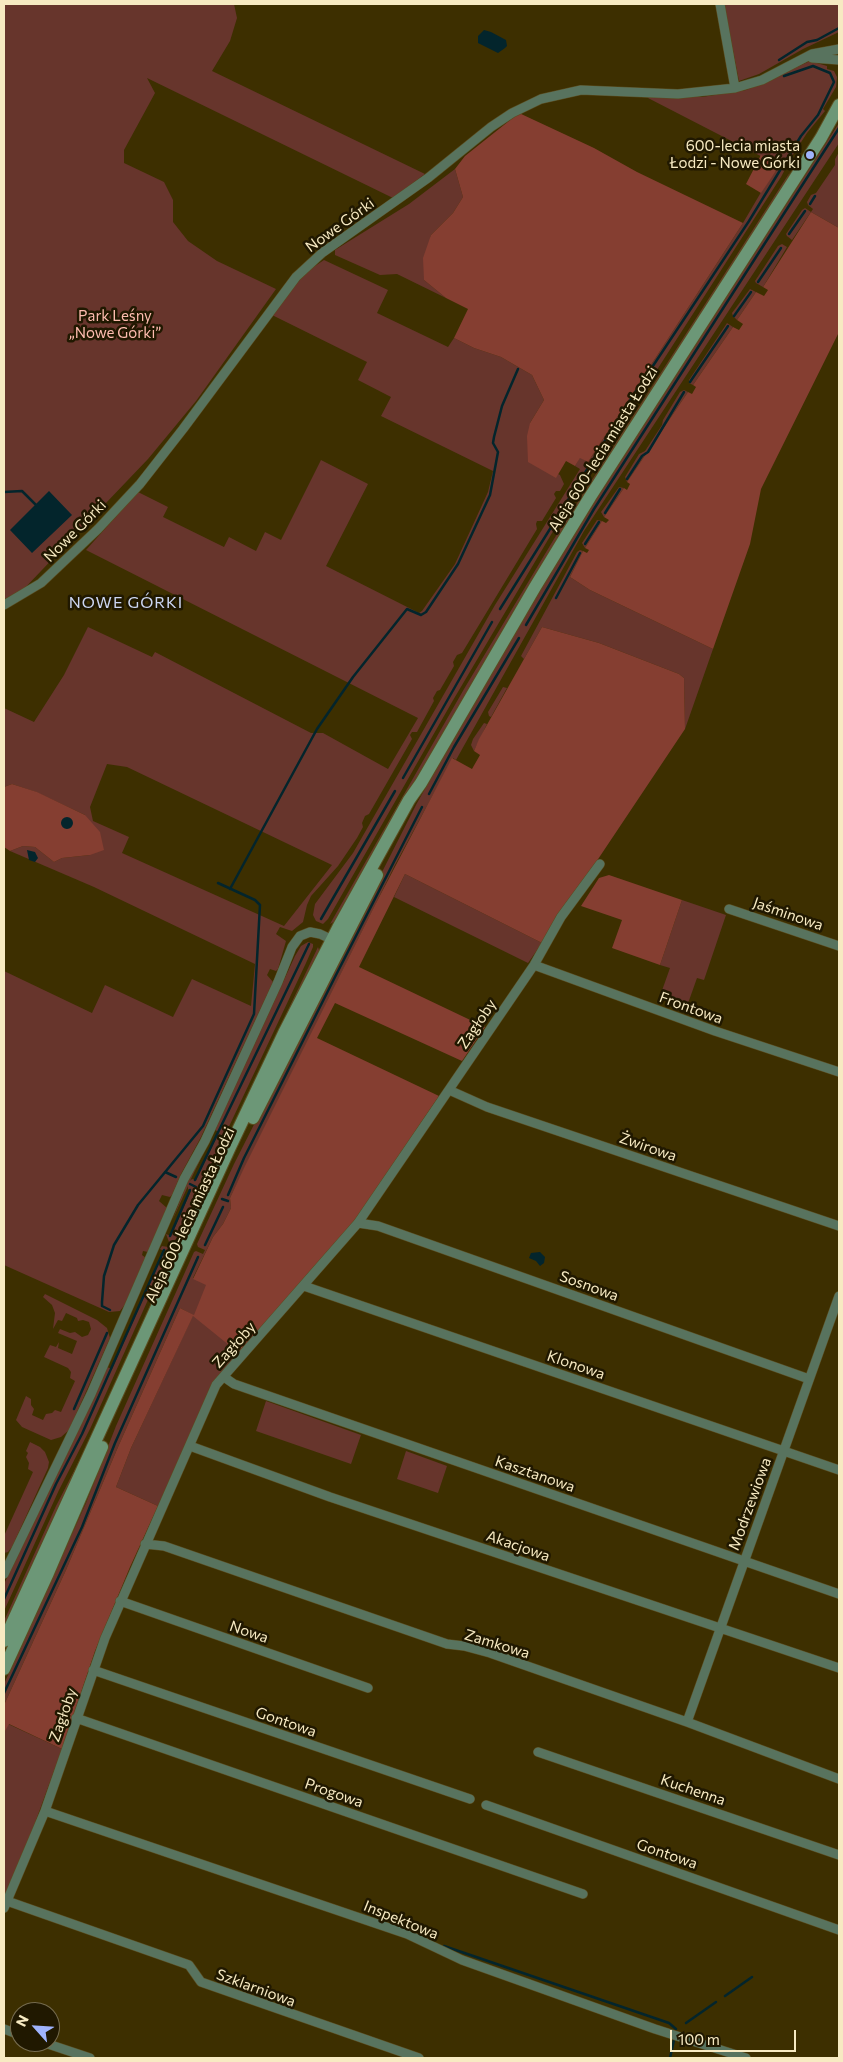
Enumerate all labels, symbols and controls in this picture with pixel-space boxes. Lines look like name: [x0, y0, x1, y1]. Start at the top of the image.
place label: 600-lecia miasta Łodzi - Nowe Górki: [670, 137, 800, 172]
marker: 600-lecia miasta Łodzi - Nowe Górki: [804, 149, 816, 161]
street label: Nowe Górki: [302, 194, 378, 256]
park label: Park Leśny „Nowe Górki”: [69, 307, 161, 342]
street label: Aleja 600-lecia miasta Łodzi: [545, 363, 661, 535]
street label: Nowe Górki: [40, 496, 110, 566]
district label: NOWE GÓRKI: [68, 593, 184, 613]
street label: Jaśminowa: [751, 894, 825, 934]
street label: Frontowa: [657, 988, 725, 1028]
street label: Zagłoby: [454, 996, 500, 1052]
street label: Aleja 600-lecia miasta Łodzi: [141, 1124, 239, 1306]
street label: Żwirowa: [617, 1129, 679, 1165]
street label: Sosnowa: [557, 1267, 621, 1305]
street label: Zagłoby: [209, 1318, 259, 1372]
street label: Klonowa: [545, 1347, 607, 1383]
street label: Kasztanowa: [493, 1452, 577, 1496]
street label: Modrzewiowa: [725, 1455, 775, 1553]
street label: Akacjowa: [484, 1527, 552, 1565]
street label: Nowa: [227, 1617, 271, 1647]
street label: Zamkowa: [462, 1626, 532, 1662]
street label: Zagłoby: [45, 1686, 81, 1744]
street label: Gontowa: [253, 1703, 319, 1741]
street label: Kuchenna: [658, 1771, 728, 1809]
street label: Progowa: [302, 1775, 366, 1811]
street label: Gontowa: [634, 1835, 700, 1873]
street label: Inspektowa: [361, 1897, 441, 1943]
street label: Szklarniowa: [214, 1965, 298, 2011]
north arrow: [10, 2002, 60, 2052]
text: N: [12, 2012, 32, 2029]
scale bar: [673, 2020, 799, 2052]
text: 100 m: [678, 2030, 720, 2048]

